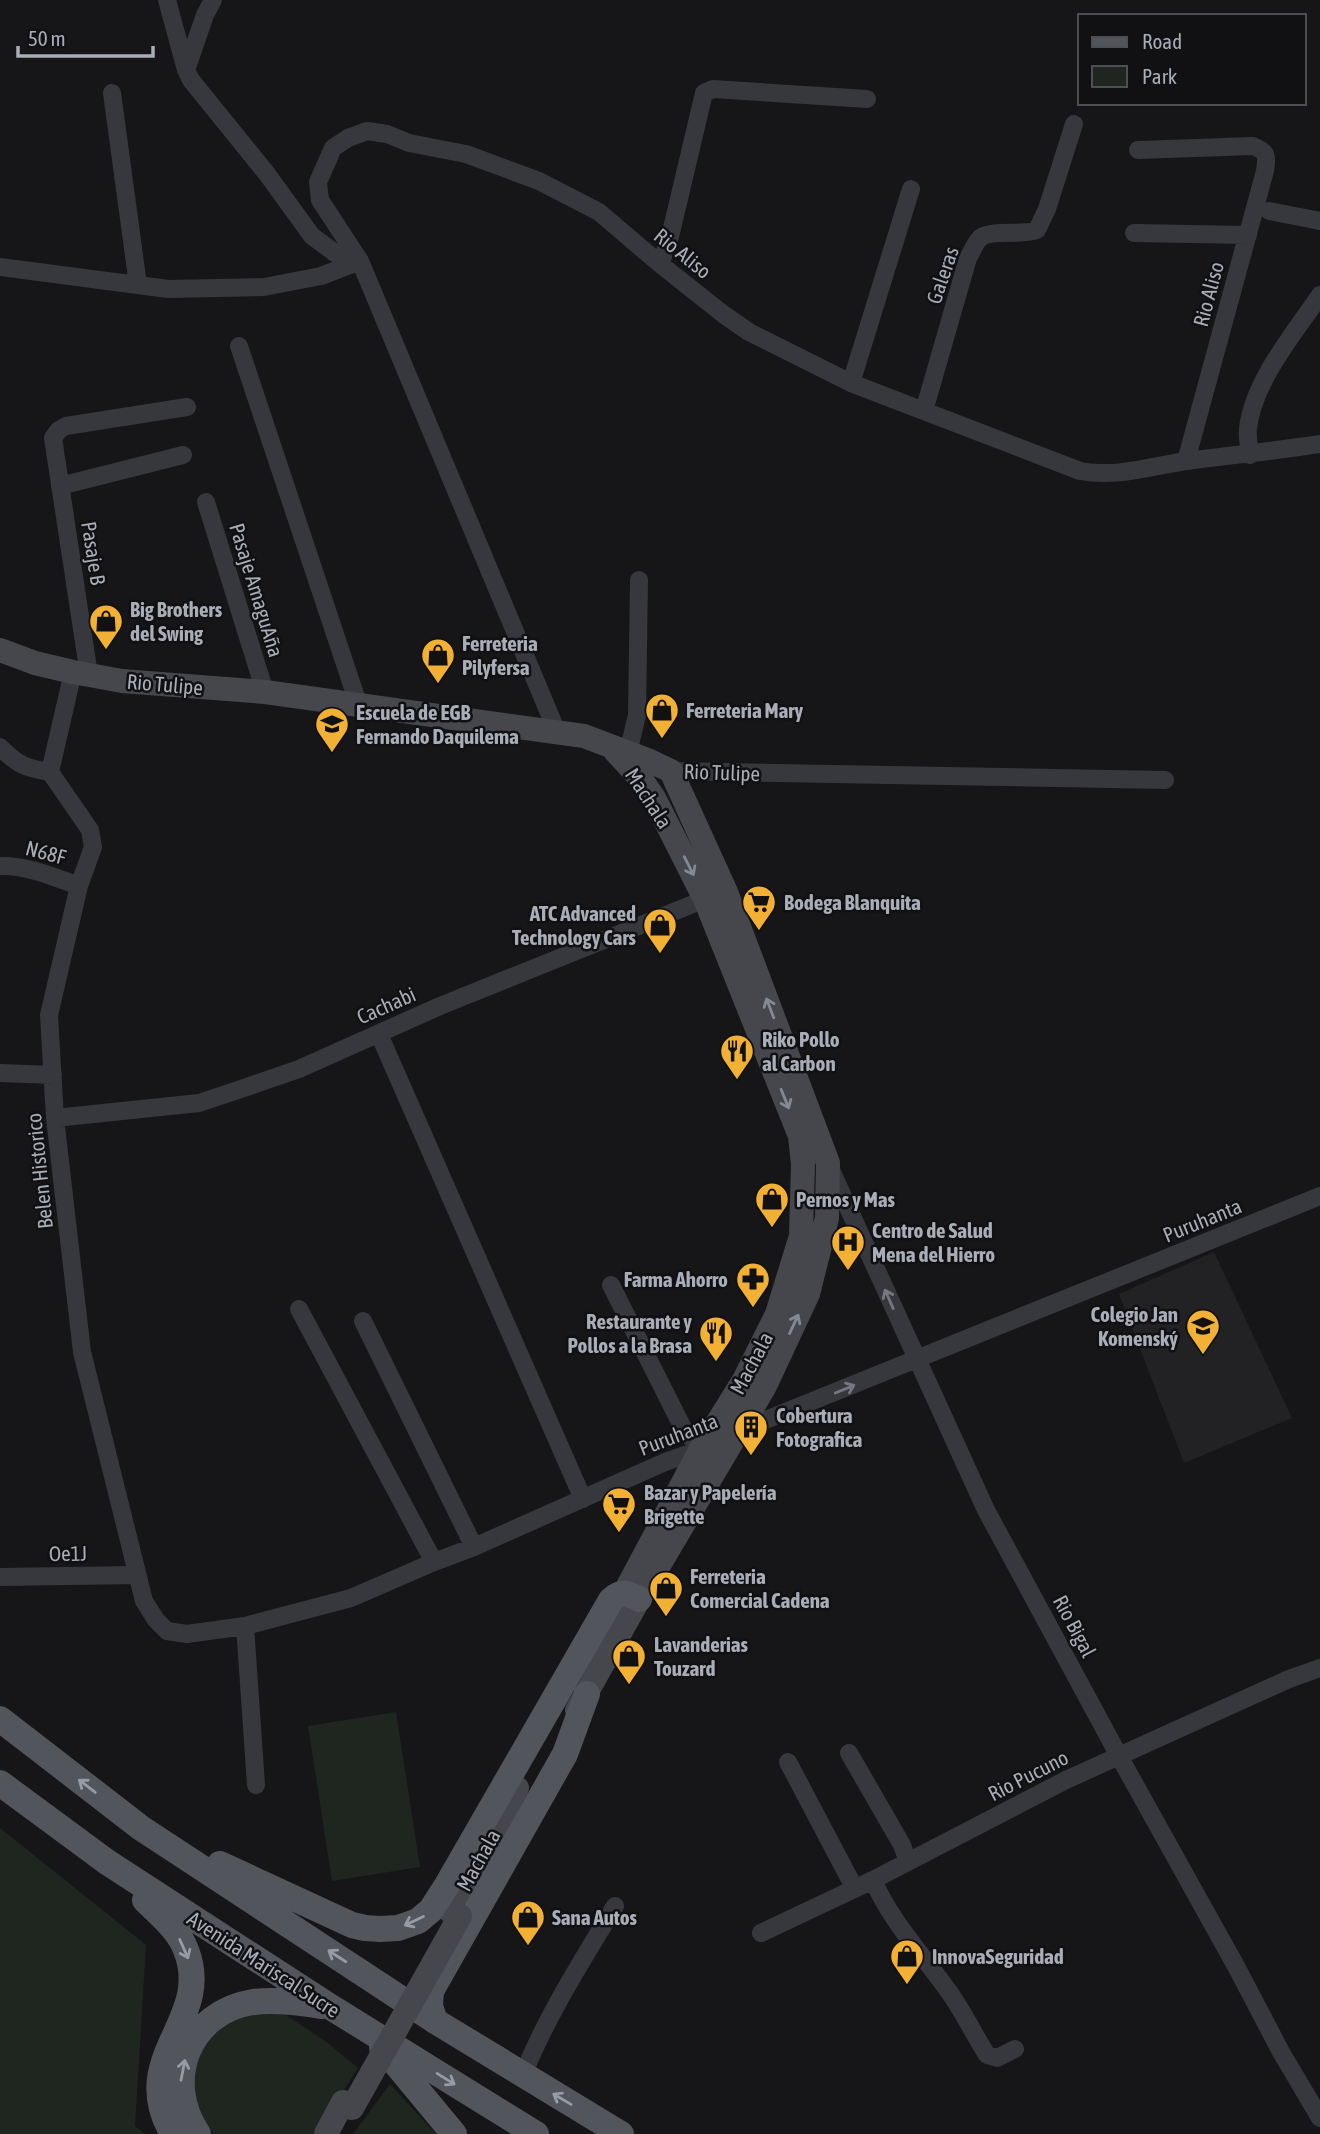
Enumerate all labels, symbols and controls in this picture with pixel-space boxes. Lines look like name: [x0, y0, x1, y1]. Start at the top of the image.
scale bar: [18, 14, 152, 58]
legend: [1078, 14, 1306, 105]
text: 50 m: [28, 26, 66, 50]
text: Road: [1142, 29, 1182, 53]
text: Park: [1142, 64, 1177, 88]
street label: Rio Aliso: [650, 223, 716, 283]
street label: Galeras: [921, 243, 963, 307]
street label: Rio Aliso: [1188, 259, 1228, 329]
street label: Pasaje B: [77, 520, 111, 587]
street label: Pasaje AmaguAña: [225, 520, 289, 660]
place label: Big Brothers del Swing: [130, 597, 223, 645]
shop icon: Big Brothers del Swing: [87, 602, 125, 651]
place label: Ferreteria Pilyfersa: [462, 631, 538, 679]
shop icon: Ferreteria Pilyfersa: [419, 636, 457, 685]
street label: Rio Tulipe: [126, 669, 204, 699]
shop icon: Ferreteria Mary: [643, 691, 681, 740]
place label: Ferreteria Mary: [686, 698, 804, 722]
place label: Escuela de EGB Fernando Daquilema: [356, 700, 519, 748]
school or university icon: Escuela de EGB Fernando Daquilema: [313, 705, 351, 754]
street label: Rio Tulipe: [683, 759, 761, 785]
street label: Machala: [621, 763, 677, 833]
street label: N68F: [23, 835, 69, 869]
one-way arrow: [682, 855, 696, 876]
supermarket icon: Bodega Blanquita: [740, 883, 778, 932]
place label: Bodega Blanquita: [784, 890, 921, 914]
place label: ATC Advanced Technology Cars: [512, 901, 637, 949]
shop icon: ATC Advanced Technology Cars: [641, 906, 679, 955]
street label: Cachabi: [353, 981, 419, 1029]
one-way arrow: [762, 997, 775, 1019]
place label: Riko Pollo al Carbon: [762, 1027, 840, 1075]
restaurant icon: Riko Pollo al Carbon: [718, 1032, 756, 1081]
one-way arrow: [779, 1088, 792, 1109]
street label: Belen Historico: [21, 1112, 57, 1230]
shop icon: Pernos y Mas: [753, 1180, 791, 1229]
place label: Pernos y Mas: [796, 1187, 896, 1211]
street label: Puruhanta: [1159, 1193, 1245, 1247]
place label: Centro de Salud Mena del Hierro: [872, 1218, 995, 1266]
hospital icon: Centro de Salud Mena del Hierro: [829, 1223, 867, 1272]
pharmacy icon: Farma Ahorro: [734, 1260, 772, 1309]
place label: Farma Ahorro: [624, 1267, 728, 1291]
one-way arrow: [882, 1288, 895, 1310]
place label: Colegio Jan Komenský: [1091, 1302, 1178, 1350]
school or university icon: Colegio Jan Komenský: [1184, 1307, 1222, 1356]
place label: Restaurante y Pollos a la Brasa: [567, 1309, 692, 1357]
restaurant icon: Restaurante y Pollos a la Brasa: [697, 1314, 735, 1363]
one-way arrow: [788, 1314, 801, 1335]
street label: Machala: [725, 1328, 777, 1398]
one-way arrow: [834, 1381, 856, 1394]
place label: Cobertura Fotografica: [776, 1403, 863, 1451]
street label: Puruhanta: [635, 1408, 721, 1460]
building icon: Cobertura Fotografica: [732, 1408, 770, 1457]
place label: Bazar y Papelería Brigette: [644, 1480, 777, 1528]
supermarket icon: Bazar y Papelería Brigette: [600, 1485, 638, 1534]
street label: Oe1J: [49, 1541, 87, 1565]
place label: Ferreteria Comercial Cadena: [690, 1564, 830, 1612]
shop icon: Ferreteria Comercial Cadena: [647, 1569, 685, 1618]
street label: Rio Bigal: [1049, 1591, 1101, 1662]
place label: Lavanderias Touzard: [654, 1632, 749, 1680]
shop icon: Lavanderias Touzard: [610, 1637, 648, 1686]
street label: Rio Pucuno: [984, 1745, 1072, 1805]
one-way arrow: [78, 1778, 96, 1793]
street label: Machala: [451, 1825, 505, 1895]
shop icon: Sana Autos: [509, 1898, 547, 1947]
place label: Sana Autos: [552, 1905, 638, 1929]
street label: Avenida Mariscal Sucre: [183, 1906, 345, 2022]
one-way arrow: [404, 1914, 425, 1928]
shop icon: InnovaSeguridad: [888, 1937, 926, 1986]
one-way arrow: [178, 1938, 191, 1959]
place label: InnovaSeguridad: [932, 1944, 1064, 1968]
one-way arrow: [328, 1949, 347, 1964]
one-way arrow: [177, 2059, 190, 2082]
one-way arrow: [436, 2071, 455, 2086]
one-way arrow: [553, 2092, 573, 2106]

